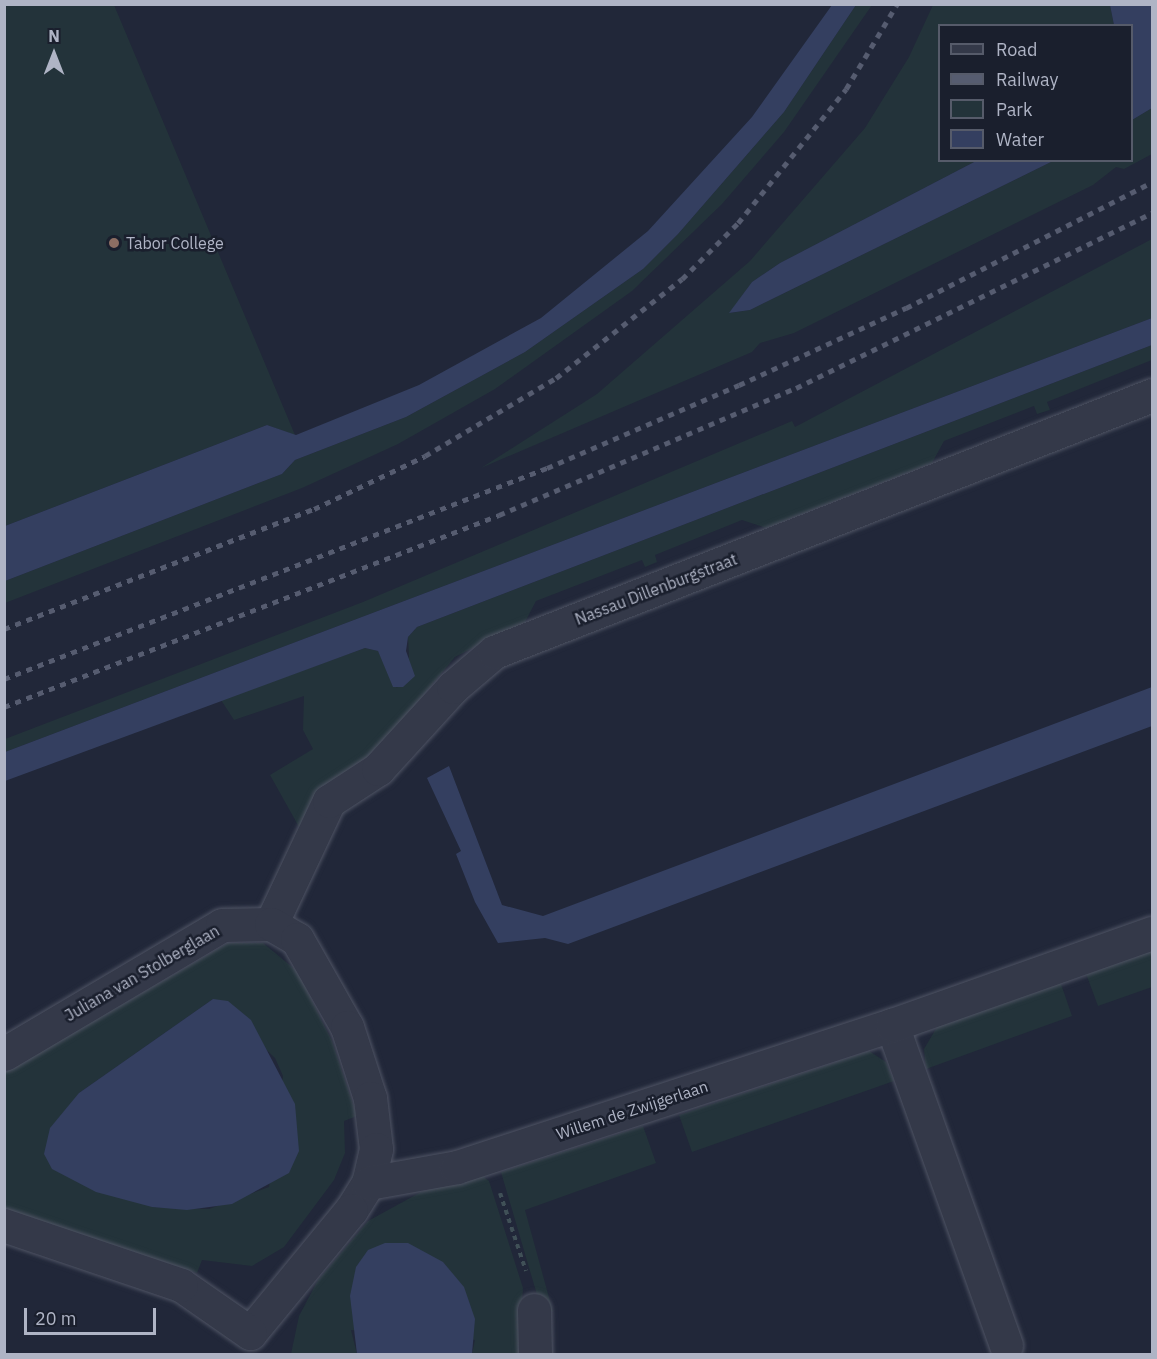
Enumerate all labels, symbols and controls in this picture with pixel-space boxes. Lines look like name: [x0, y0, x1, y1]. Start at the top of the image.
north arrow: [24, 24, 84, 84]
legend: [938, 24, 1133, 162]
text: N: [48, 26, 60, 46]
text: Road: [996, 38, 1037, 61]
text: Railway: [996, 68, 1058, 91]
text: Park: [996, 98, 1032, 121]
text: Water: [996, 128, 1044, 151]
place label: Tabor College: [126, 233, 224, 253]
marker: Tabor College: [107, 236, 121, 250]
street label: Nassau Dillenburgstraat: [572, 549, 740, 629]
street label: Juliana van Stolberglaan: [61, 921, 223, 1025]
street label: Willem de Zwijgerlaan: [554, 1076, 710, 1144]
scale bar: [27, 1296, 159, 1334]
text: 20 m: [35, 1307, 77, 1330]

